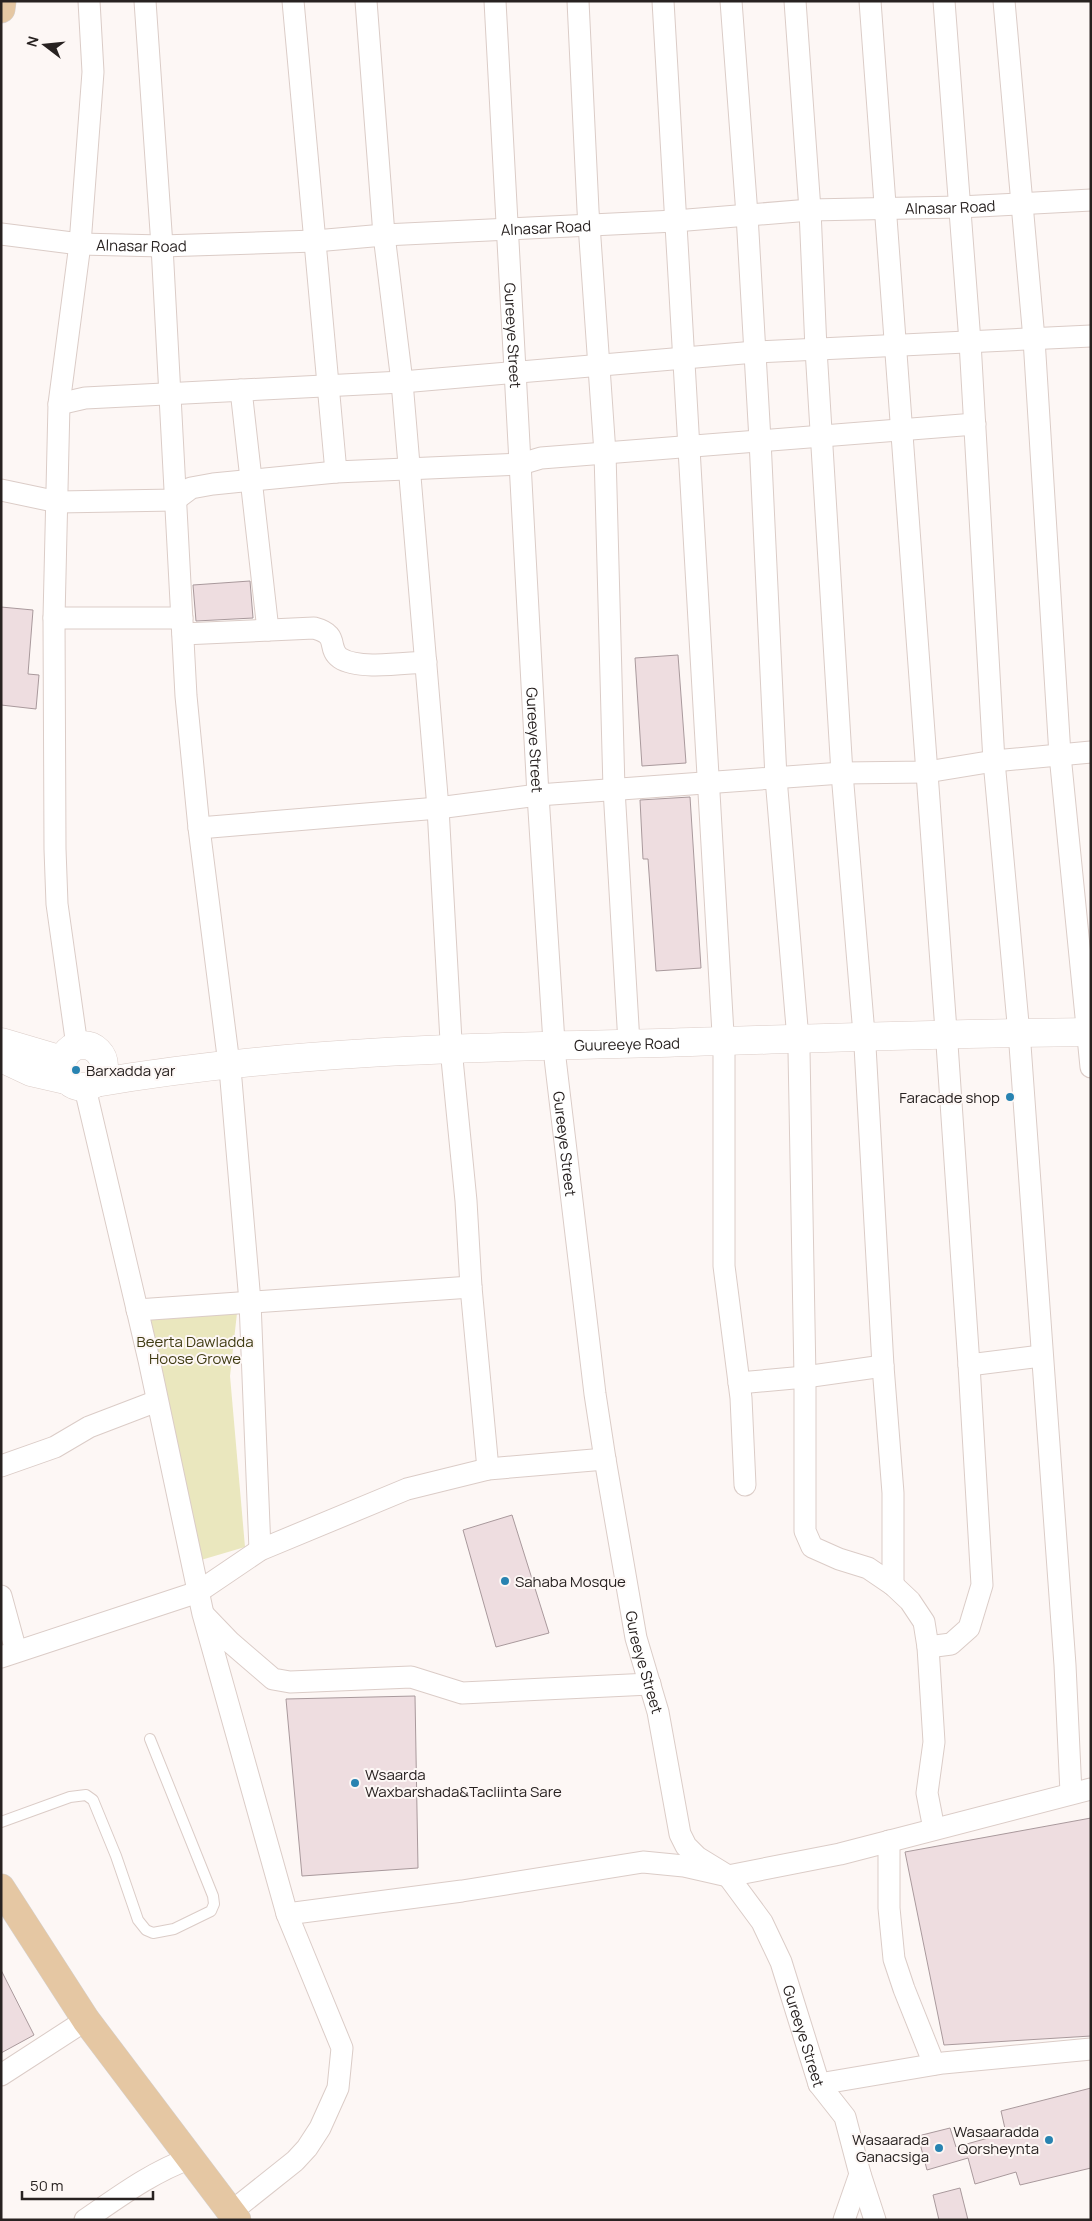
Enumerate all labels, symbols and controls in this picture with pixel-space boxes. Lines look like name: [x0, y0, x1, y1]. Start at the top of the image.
north arrow: [20, 20, 70, 70]
text: N: [22, 34, 43, 49]
street label: Alnasar Road: [905, 195, 996, 219]
street label: Alnasar Road: [500, 215, 592, 240]
street label: Alnasar Road: [96, 234, 187, 257]
street label: Gureeye Street: [500, 282, 526, 389]
street label: Gureeye Street: [522, 687, 548, 793]
street label: Guureeye Road: [574, 1032, 680, 1055]
place label: Barxadda yar: [86, 1060, 176, 1081]
marker: Barxadda yar: [70, 1064, 82, 1076]
place label: Faracade shop: [899, 1087, 1000, 1108]
street label: Gureeye Street: [549, 1090, 582, 1197]
marker: Faracade shop: [1004, 1091, 1016, 1103]
park label: Beerta Dawladda Hoose Growe: [136, 1331, 254, 1369]
place label: Sahaba Mosque: [515, 1571, 626, 1592]
marker: Sahaba Mosque: [499, 1575, 511, 1587]
street label: Gureeye Street: [621, 1609, 668, 1716]
place label: Wsaarda Waxbarshada&Tacliinta Sare: [365, 1764, 562, 1802]
marker: Wsaarda Waxbarshada&Tacliinta Sare: [349, 1777, 361, 1789]
street label: Gureeye Street: [778, 1982, 830, 2090]
place label: Wasaaradda Qorsheynta: [953, 2121, 1039, 2159]
place label: Wasaarada Ganacsiga: [852, 2129, 929, 2167]
marker: Wasaaradda Qorsheynta: [1043, 2134, 1055, 2146]
marker: Wasaarada Ganacsiga: [933, 2142, 945, 2154]
scale bar: [22, 2168, 154, 2200]
text: 50 m: [30, 2175, 64, 2196]

